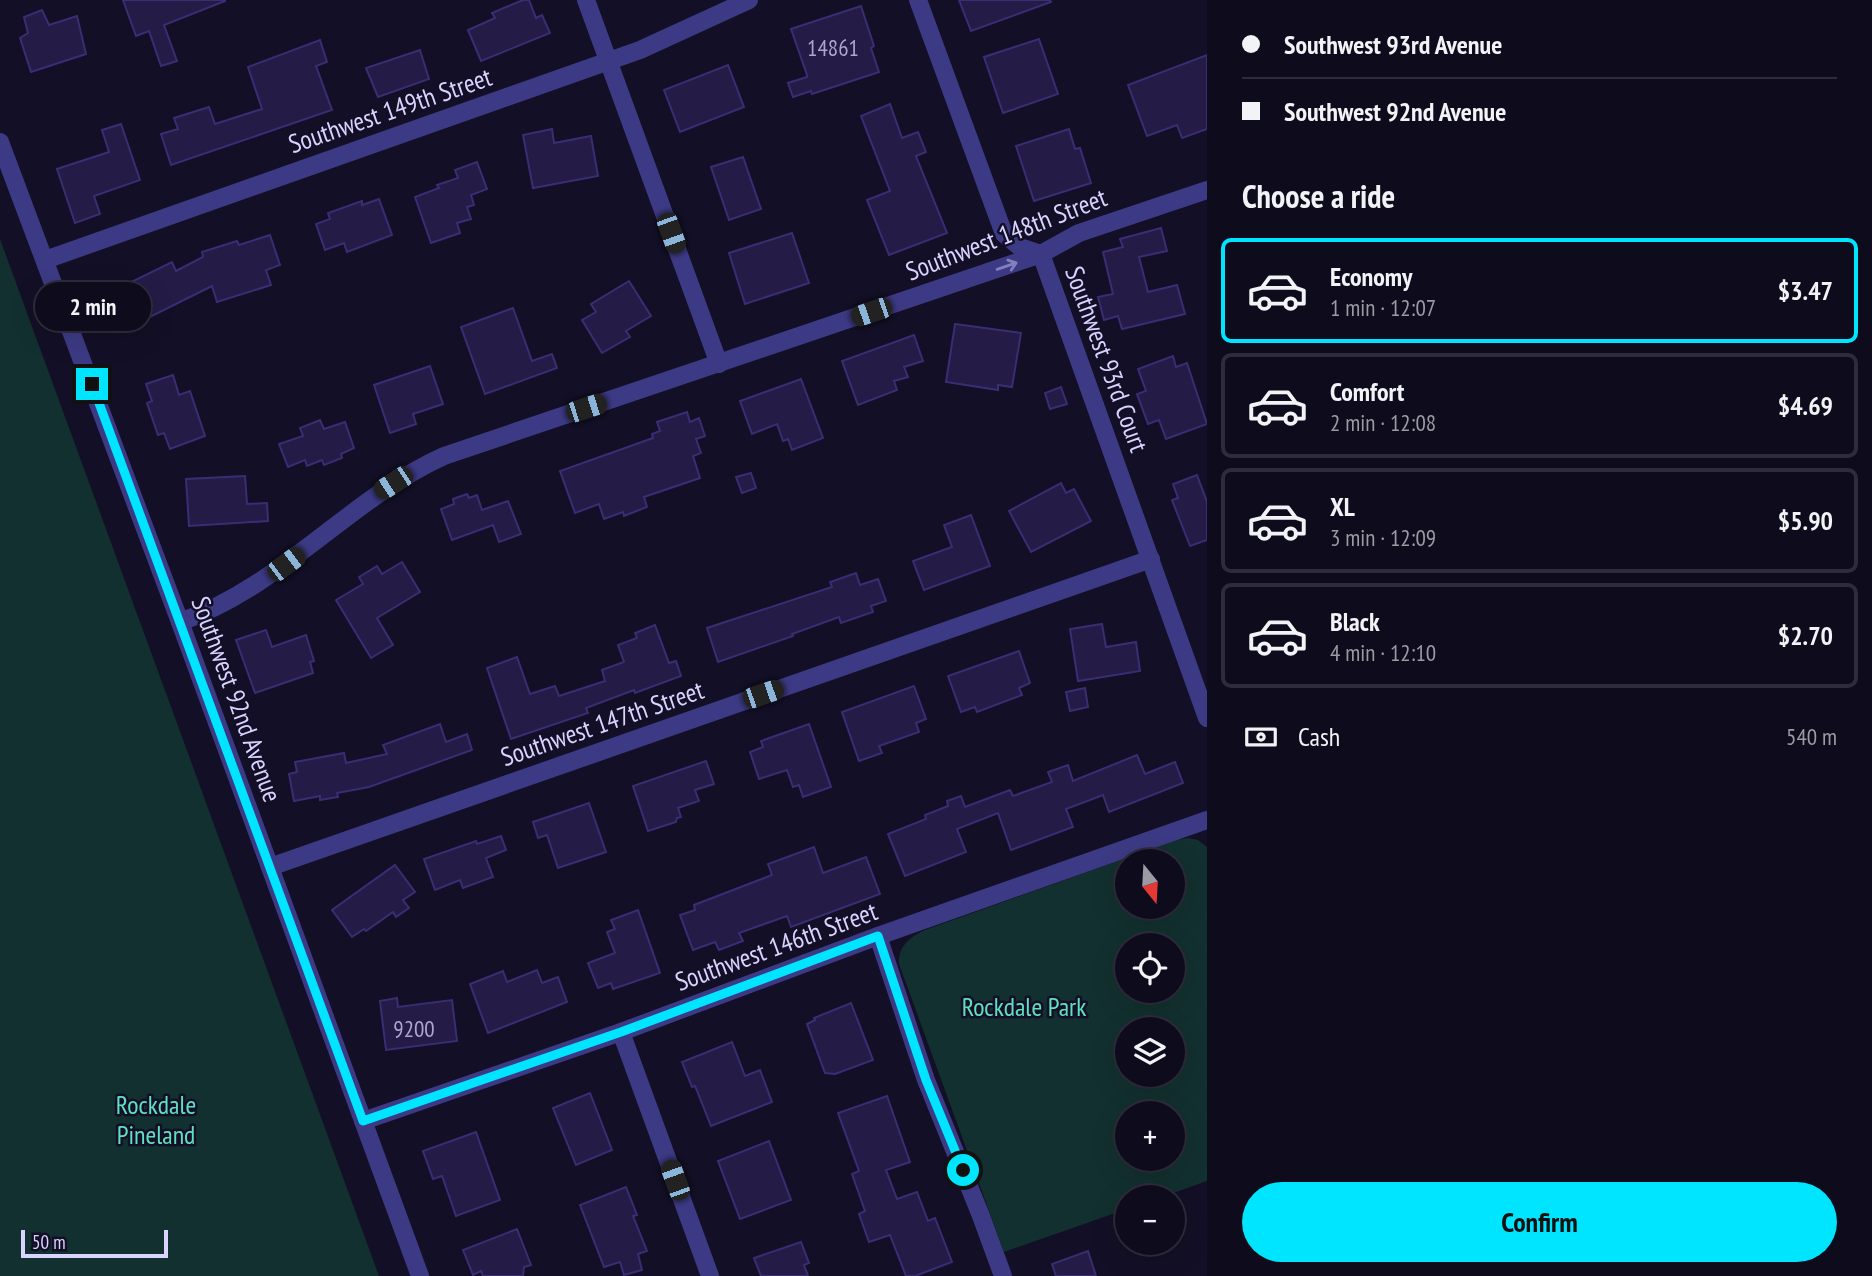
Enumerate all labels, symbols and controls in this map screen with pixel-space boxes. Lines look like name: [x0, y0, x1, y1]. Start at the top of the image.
text: Southwest 93rd Avenue: [1284, 28, 1502, 61]
house number: 14861: [807, 33, 859, 62]
street label: Southwest 149th Street: [284, 60, 496, 160]
text: Southwest 92nd Avenue: [1284, 95, 1506, 128]
text: Choose a ride: [1242, 175, 1395, 217]
street label: Southwest 148th Street: [901, 181, 1111, 287]
car: [654, 210, 689, 256]
one-way arrow: [995, 259, 1017, 271]
icon: car: [1246, 259, 1309, 322]
text: Economy: [1330, 260, 1412, 293]
street label: Southwest 93rd Court: [1058, 262, 1156, 456]
text: $3.47: [1778, 274, 1833, 307]
callout: 2 min: [34, 282, 150, 332]
text: 2 min: [70, 292, 116, 321]
text: 1 min · 12:07: [1330, 293, 1436, 322]
car: [848, 295, 895, 329]
route end: [76, 368, 108, 400]
icon: car: [1246, 374, 1309, 437]
text: Comfort: [1330, 375, 1404, 408]
text: $4.69: [1778, 389, 1833, 422]
car: [563, 392, 610, 424]
text: 2 min · 12:08: [1330, 408, 1436, 437]
car: [370, 463, 417, 503]
icon: car: [1246, 489, 1309, 552]
text: XL: [1330, 490, 1355, 523]
text: $5.90: [1778, 504, 1833, 537]
text: 3 min · 12:09: [1330, 523, 1436, 552]
car: [263, 543, 310, 585]
street label: Southwest 92nd Avenue: [185, 592, 289, 806]
icon: car: [1246, 604, 1309, 667]
text: Black: [1330, 605, 1380, 638]
text: $2.70: [1778, 619, 1833, 652]
text: 4 min · 12:10: [1330, 638, 1436, 667]
street label: Southwest 147th Street: [496, 673, 708, 773]
car: [740, 677, 787, 711]
icon: cash: [1242, 718, 1280, 756]
text: Cash: [1298, 720, 1340, 753]
text: 540 m: [1786, 722, 1837, 751]
north arrow: [1115, 849, 1185, 919]
map controls: [1115, 849, 1185, 1255]
street label: Southwest 146th Street: [670, 894, 882, 998]
button: locate: [1115, 933, 1185, 1003]
park label: Rockdale Park: [962, 990, 1086, 1023]
house number: 9200: [393, 1014, 435, 1043]
button: layers: [1115, 1017, 1185, 1087]
park label: Rockdale Pineland: [116, 1088, 196, 1151]
button: +: [1115, 1101, 1185, 1171]
route start: [947, 1154, 979, 1186]
car: [658, 1157, 693, 1203]
button: Confirm: [1242, 1182, 1837, 1262]
button: −: [1115, 1185, 1185, 1255]
scale bar: [21, 1227, 168, 1259]
text: 50 m: [32, 1230, 66, 1254]

